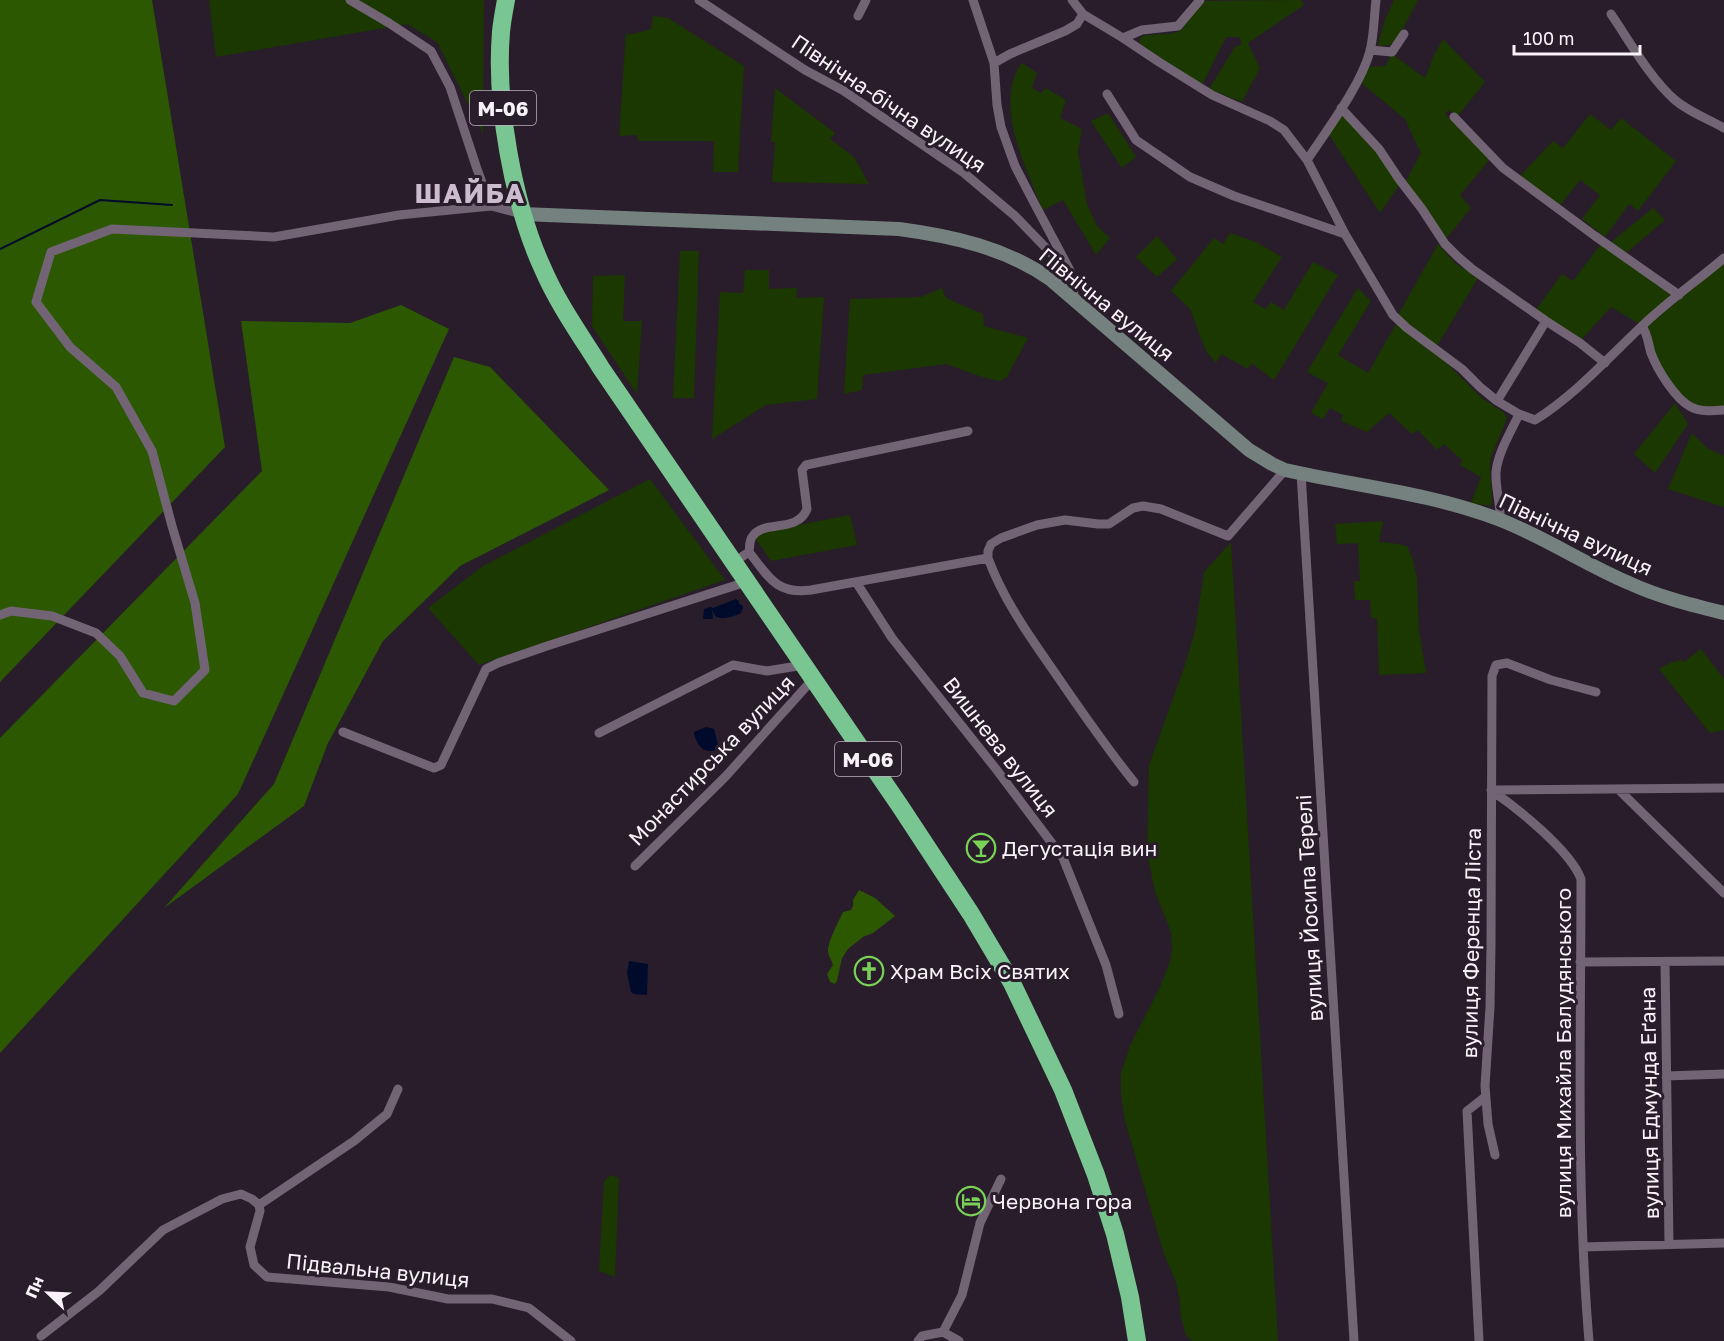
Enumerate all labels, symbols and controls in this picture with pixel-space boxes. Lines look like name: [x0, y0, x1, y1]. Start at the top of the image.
scale bar: [1514, 18, 1640, 56]
text: 100 m: [1523, 27, 1574, 49]
street label: Північна-бічна вулиця: [787, 28, 991, 178]
road number: М-06: [470, 91, 536, 125]
district label: ШАЙБА: [414, 177, 526, 209]
street label: Північна вулиця: [1034, 242, 1180, 366]
street label: Північна вулиця: [1495, 487, 1657, 581]
street label: Монастирська вулиця: [623, 669, 799, 851]
street label: Вишнева вулиця: [938, 672, 1064, 822]
road number: М-06: [835, 742, 901, 776]
street label: вулиця Йосипа Терелі: [1290, 794, 1328, 1022]
street label: вулиця Ференца Ліста: [1456, 827, 1486, 1059]
bar icon: Дегустація вин: [965, 832, 997, 864]
place label: Дегустація вин: [1002, 835, 1157, 861]
street label: вулиця Михайла Балудянського: [1550, 888, 1576, 1218]
church icon: Храм Всіх Святих: [853, 955, 885, 987]
place label: Храм Всіх Святих: [890, 958, 1070, 984]
street label: вулиця Едмунда Еґана: [1634, 987, 1664, 1219]
hotel icon: Червона гора: [955, 1185, 987, 1217]
place label: Червона гора: [992, 1188, 1132, 1214]
street label: Підвальна вулиця: [285, 1247, 471, 1293]
north arrow: [18, 1263, 78, 1323]
text: Пн: [21, 1273, 48, 1301]

